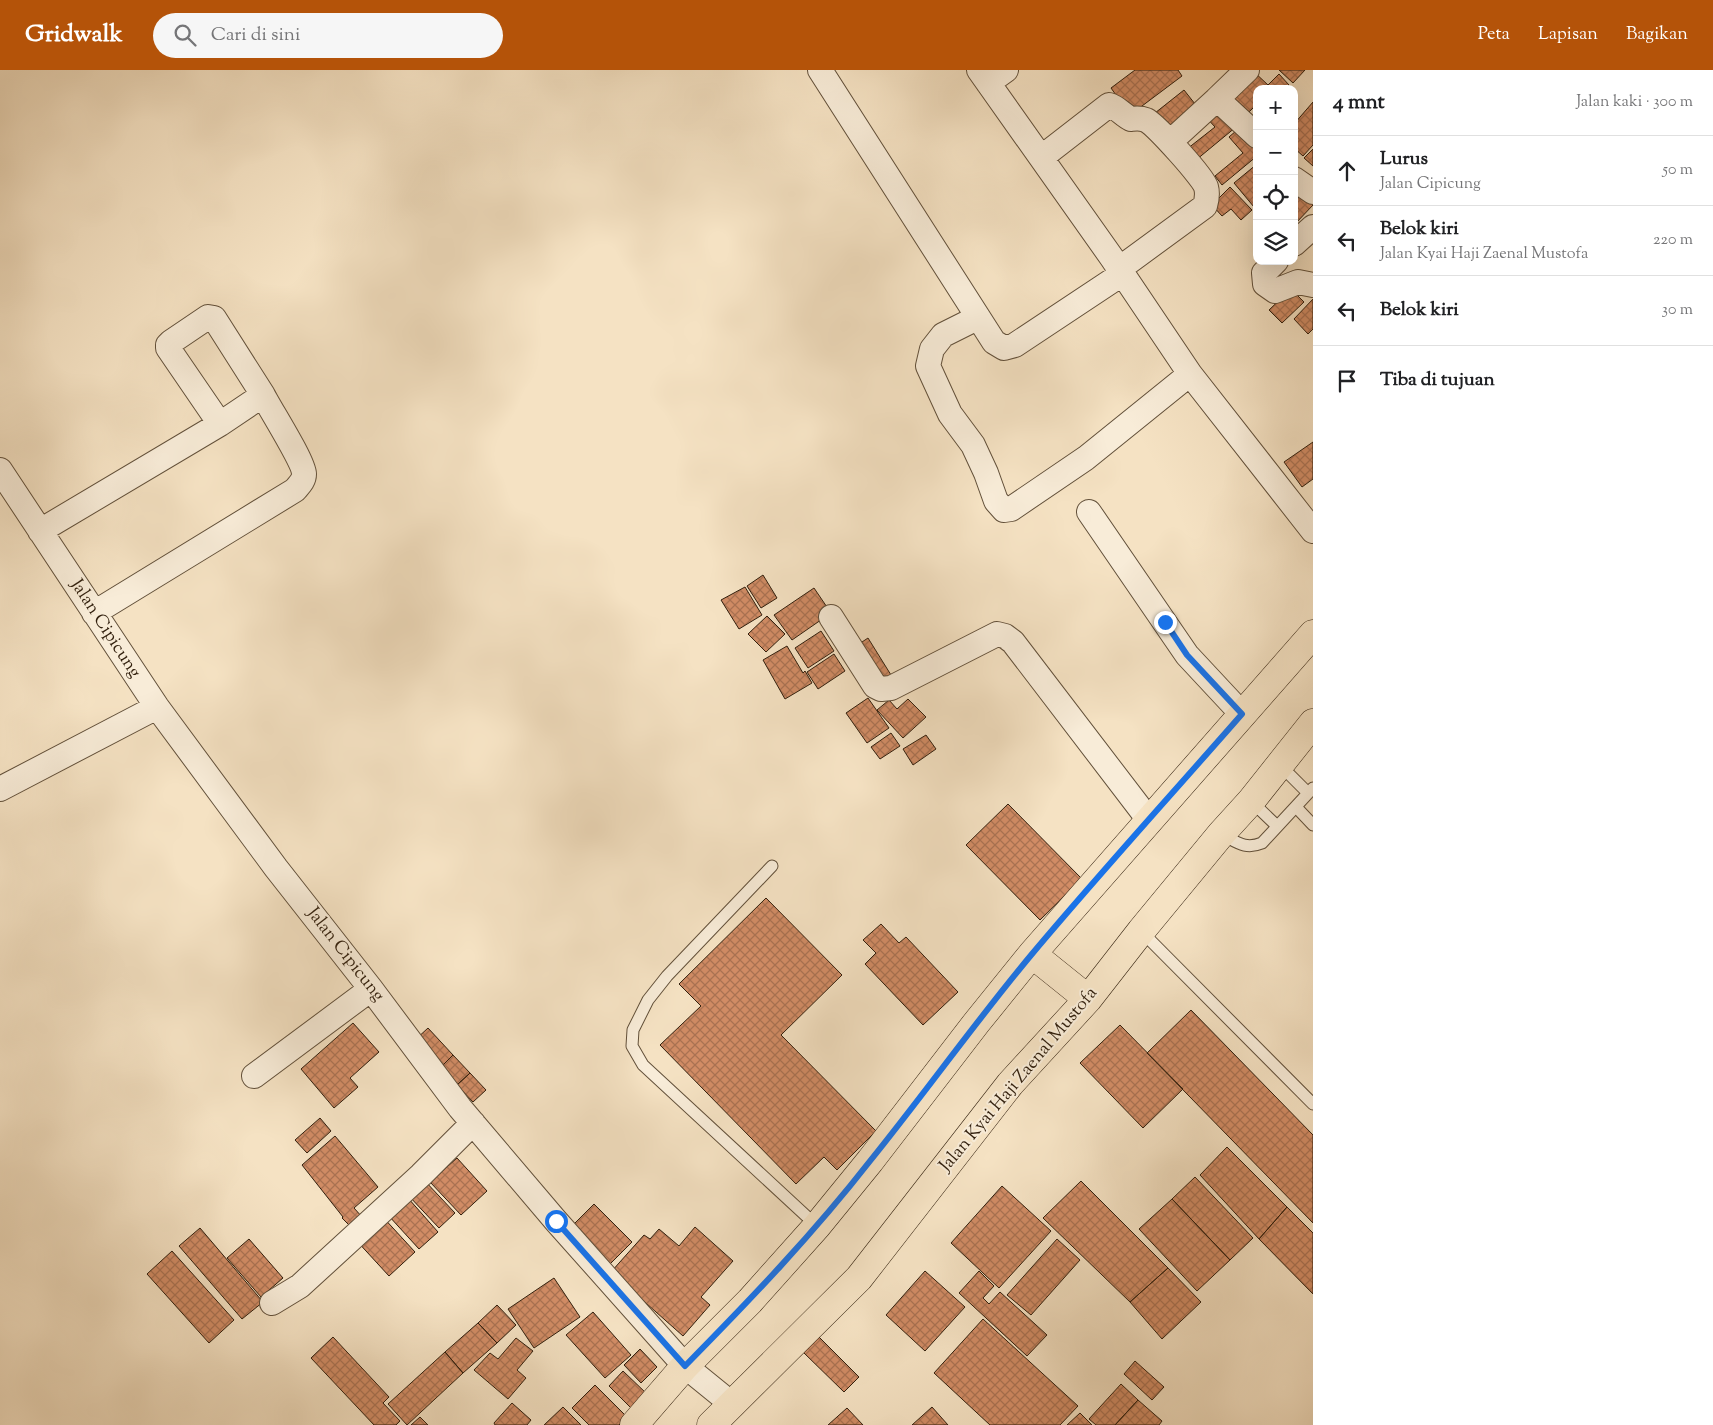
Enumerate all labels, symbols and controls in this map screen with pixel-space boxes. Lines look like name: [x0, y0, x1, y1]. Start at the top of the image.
search box: [153, 13, 503, 58]
text: Gridwalk: [25, 18, 123, 52]
icon: search: [171, 21, 199, 49]
text: Cari di sini: [211, 22, 300, 49]
text: Peta: [1478, 22, 1510, 48]
text: Lapisan: [1538, 22, 1598, 48]
text: Bagikan: [1626, 22, 1688, 48]
map controls: [1253, 85, 1298, 265]
button: +: [1253, 85, 1298, 130]
text: 4 mnt: [1333, 88, 1385, 118]
text: Jalan kaki · 300 m: [1576, 91, 1693, 114]
button: −: [1253, 130, 1298, 175]
text: Lurus: [1380, 146, 1428, 173]
icon: ahead: [1333, 157, 1361, 185]
text: 50 m: [1662, 159, 1693, 182]
text: Jalan Cipicung: [1380, 173, 1481, 196]
button: locate: [1253, 175, 1298, 220]
text: Belok kiri: [1380, 216, 1459, 243]
button: layers: [1253, 220, 1298, 265]
icon: left: [1333, 227, 1361, 255]
text: 220 m: [1653, 229, 1693, 252]
text: Jalan Kyai Haji Zaenal Mustofa: [1380, 243, 1588, 266]
icon: left: [1333, 297, 1361, 325]
text: Belok kiri: [1380, 297, 1459, 324]
text: 30 m: [1662, 299, 1693, 322]
icon: arrive: [1333, 367, 1361, 395]
text: Tiba di tujuan: [1380, 367, 1495, 394]
street label: Jalan Cipicung: [63, 574, 147, 684]
route end: [1154, 611, 1177, 634]
street label: Jalan Cipicung: [299, 902, 390, 1008]
street label: Jalan Kyai Haji Zaenal Mustofa: [933, 982, 1104, 1179]
route start: [545, 1210, 568, 1233]

